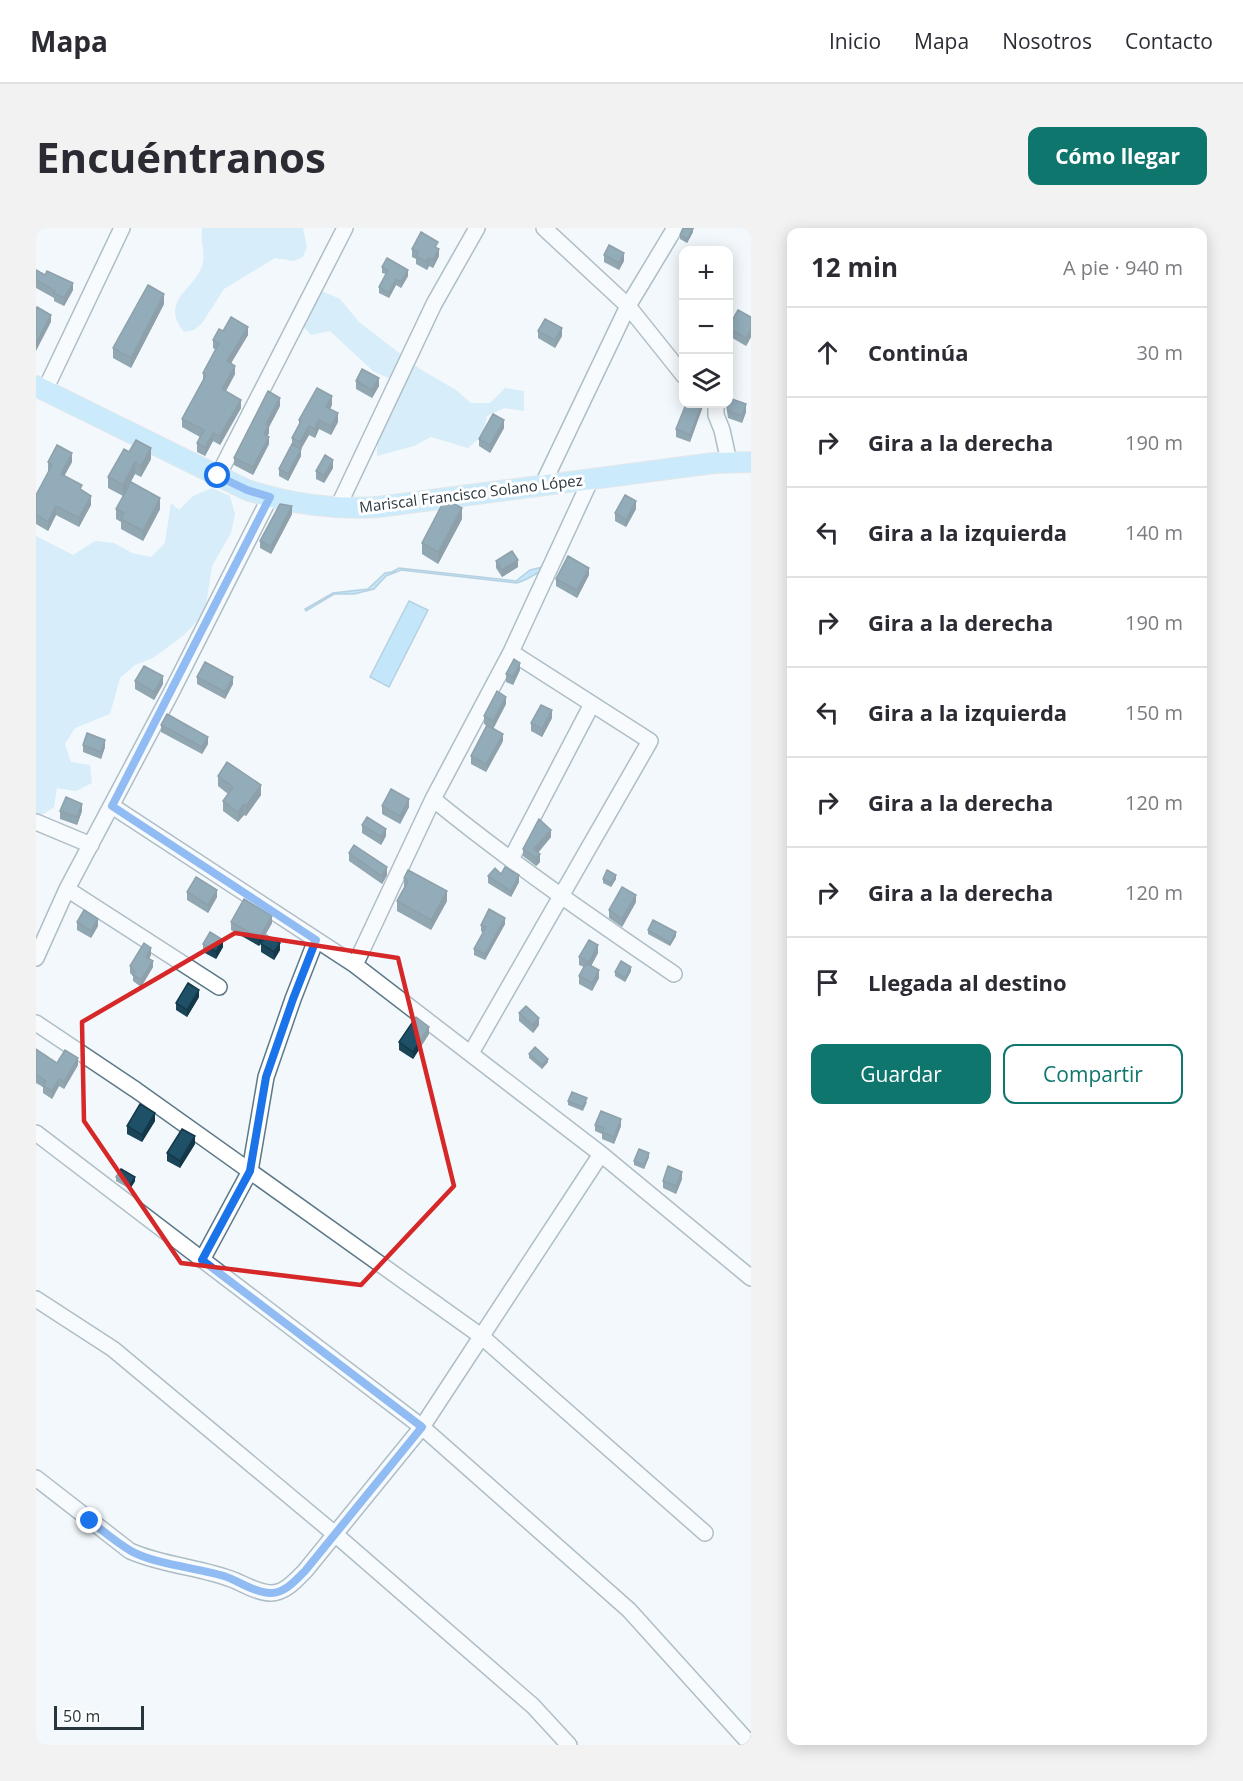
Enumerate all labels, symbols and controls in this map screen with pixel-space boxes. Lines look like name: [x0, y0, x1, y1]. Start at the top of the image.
text: Mapa: [30, 22, 108, 60]
text: Inicio: [829, 27, 881, 55]
text: Mapa: [914, 27, 969, 55]
text: Nosotros: [1002, 27, 1092, 55]
text: Contacto: [1125, 27, 1213, 55]
button: Cómo llegar: [1028, 127, 1207, 185]
text: Encuéntranos: [36, 128, 326, 185]
map controls: [679, 246, 733, 408]
button: +: [679, 246, 733, 300]
text: 12 min: [811, 249, 898, 285]
text: A pie · 940 m: [1063, 254, 1183, 281]
button: −: [679, 300, 733, 354]
icon: ahead: [811, 336, 844, 369]
text: Continúa: [868, 337, 969, 367]
text: 30 m: [1136, 339, 1183, 366]
button: layers: [679, 354, 733, 408]
icon: right: [811, 426, 844, 459]
text: Gira a la derecha: [868, 427, 1053, 457]
text: 190 m: [1125, 429, 1183, 456]
route start: [204, 462, 230, 488]
street label: Mariscal Francisco Solano López: [358, 469, 584, 517]
icon: left: [811, 516, 844, 549]
text: Gira a la izquierda: [868, 517, 1067, 547]
text: 140 m: [1125, 519, 1183, 546]
icon: right: [811, 606, 844, 639]
text: Gira a la derecha: [868, 607, 1053, 637]
text: 190 m: [1125, 609, 1183, 636]
icon: left: [811, 696, 844, 729]
text: Gira a la izquierda: [868, 697, 1067, 727]
text: 150 m: [1125, 699, 1183, 726]
icon: right: [811, 786, 844, 819]
text: Gira a la derecha: [868, 787, 1053, 817]
text: 120 m: [1125, 789, 1183, 816]
icon: right: [811, 876, 844, 909]
text: Gira a la derecha: [868, 877, 1053, 907]
text: 120 m: [1125, 879, 1183, 906]
icon: arrive: [811, 966, 844, 999]
text: Llegada al destino: [868, 967, 1067, 997]
button: Guardar: [811, 1044, 991, 1104]
button: Compartir: [1003, 1044, 1183, 1104]
route end: [76, 1507, 102, 1533]
scale bar: [54, 1703, 144, 1730]
text: 50 m: [63, 1705, 100, 1727]

